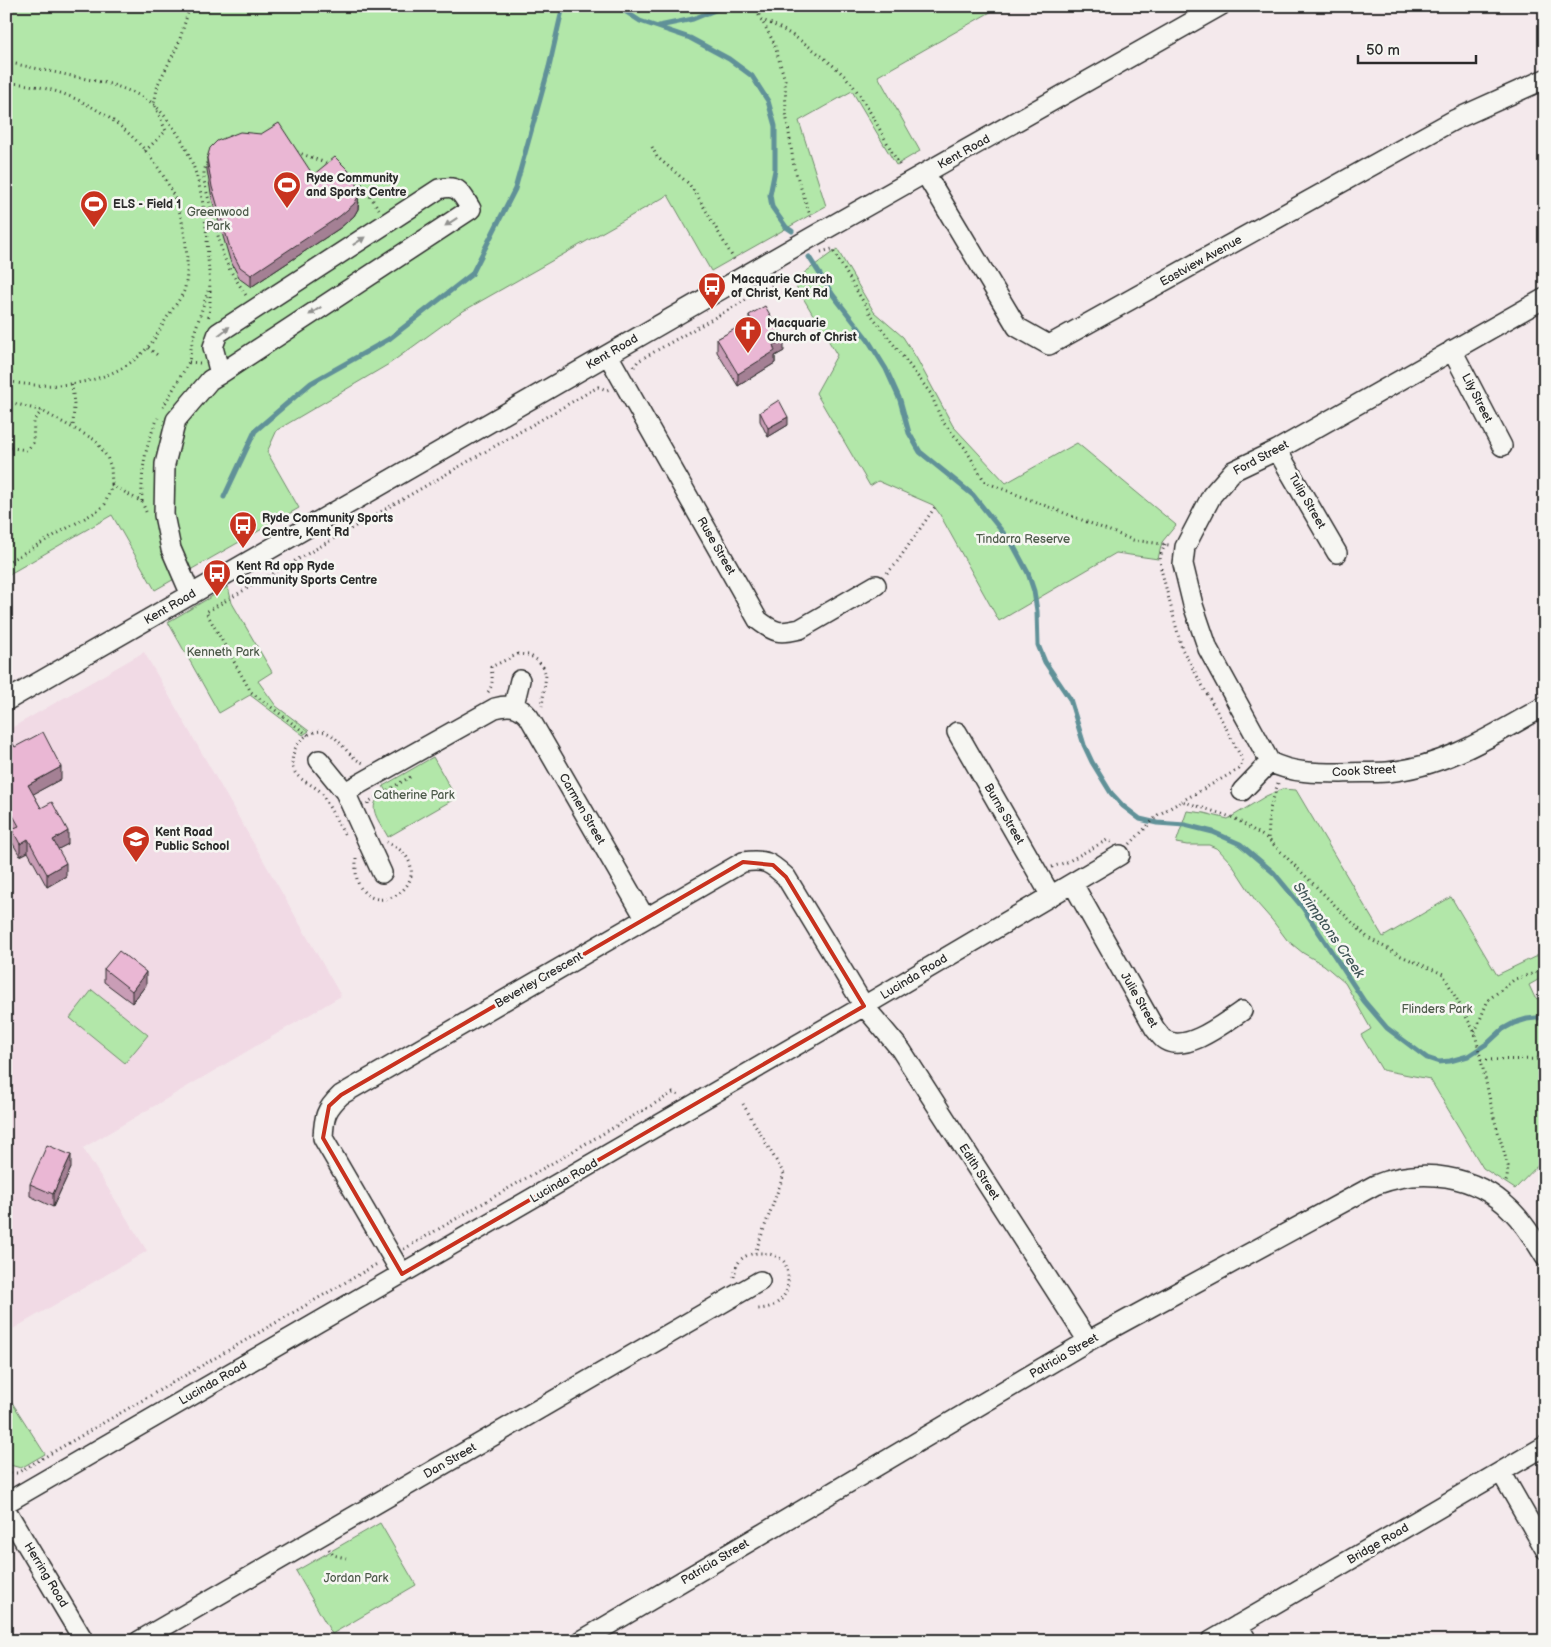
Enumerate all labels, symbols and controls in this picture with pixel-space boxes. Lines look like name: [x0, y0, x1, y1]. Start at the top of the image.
scale bar: [1358, 32, 1476, 64]
text: 50 m: [1366, 41, 1400, 60]
street label: Kent Road: [935, 131, 993, 172]
sports icon: Ryde Community and Sports Centre: [272, 170, 302, 209]
place label: Ryde Community and Sports Centre: [306, 171, 407, 200]
sports icon: ELS - Field 1: [79, 189, 109, 228]
place label: ELS - Field 1: [113, 197, 181, 212]
park label: Greenwood Park: [187, 205, 249, 234]
one-way arrow: [445, 217, 458, 227]
street label: Eastview Avenue: [1157, 232, 1245, 290]
one-way arrow: [352, 236, 366, 246]
bus stop icon: Macquarie Church of Christ, Kent Rd: [697, 271, 727, 310]
place label: Macquarie Church of Christ, Kent Rd: [731, 272, 833, 301]
one-way arrow: [309, 306, 322, 316]
church icon: Macquarie Church of Christ: [733, 315, 763, 354]
place label: Macquarie Church of Christ: [767, 316, 857, 345]
one-way arrow: [217, 325, 230, 336]
street label: Kent Road: [583, 331, 641, 373]
street label: Lily Street: [1458, 371, 1496, 425]
street label: Ford Street: [1231, 437, 1292, 479]
street label: Tulip Street: [1285, 471, 1329, 532]
bus stop icon: Ryde Community Sports Centre, Kent Rd: [228, 510, 258, 549]
place label: Ryde Community Sports Centre, Kent Rd: [262, 511, 393, 540]
street label: Ruse Street: [693, 514, 739, 578]
park label: Tindarra Reserve: [976, 532, 1070, 547]
bus stop icon: Kent Rd opp Ryde Community Sports Centre: [202, 558, 232, 597]
place label: Kent Rd opp Ryde Community Sports Centre: [236, 559, 377, 588]
street label: Kent Road: [141, 586, 199, 628]
park label: Kenneth Park: [186, 645, 260, 660]
street label: Cook Street: [1332, 762, 1397, 780]
street label: Carmen Street: [556, 771, 609, 847]
street label: Burns Street: [981, 781, 1028, 847]
park label: Catherine Park: [373, 788, 455, 803]
school or university icon: Kent Road Public School: [121, 824, 151, 863]
place label: Kent Road Public School: [155, 825, 229, 854]
water label: Shrimptons Creek: [1290, 879, 1369, 982]
street label: Beverley Crescent: [492, 948, 586, 1011]
street label: Lucinda Road: [878, 951, 950, 1003]
street label: Julie Street: [1117, 970, 1161, 1031]
park label: Flinders Park: [1402, 1002, 1473, 1017]
street label: Edith Street: [955, 1141, 1003, 1203]
street label: Lucinda Road: [528, 1156, 601, 1206]
street label: Patricia Street: [1027, 1330, 1101, 1382]
street label: Lucinda Road: [177, 1358, 250, 1408]
street label: Dan Street: [421, 1440, 479, 1482]
street label: Bridge Road: [1345, 1520, 1412, 1568]
street label: Patricia Street: [678, 1536, 752, 1588]
street label: Herring Road: [21, 1540, 71, 1610]
park label: Jordan Park: [324, 1571, 388, 1586]

